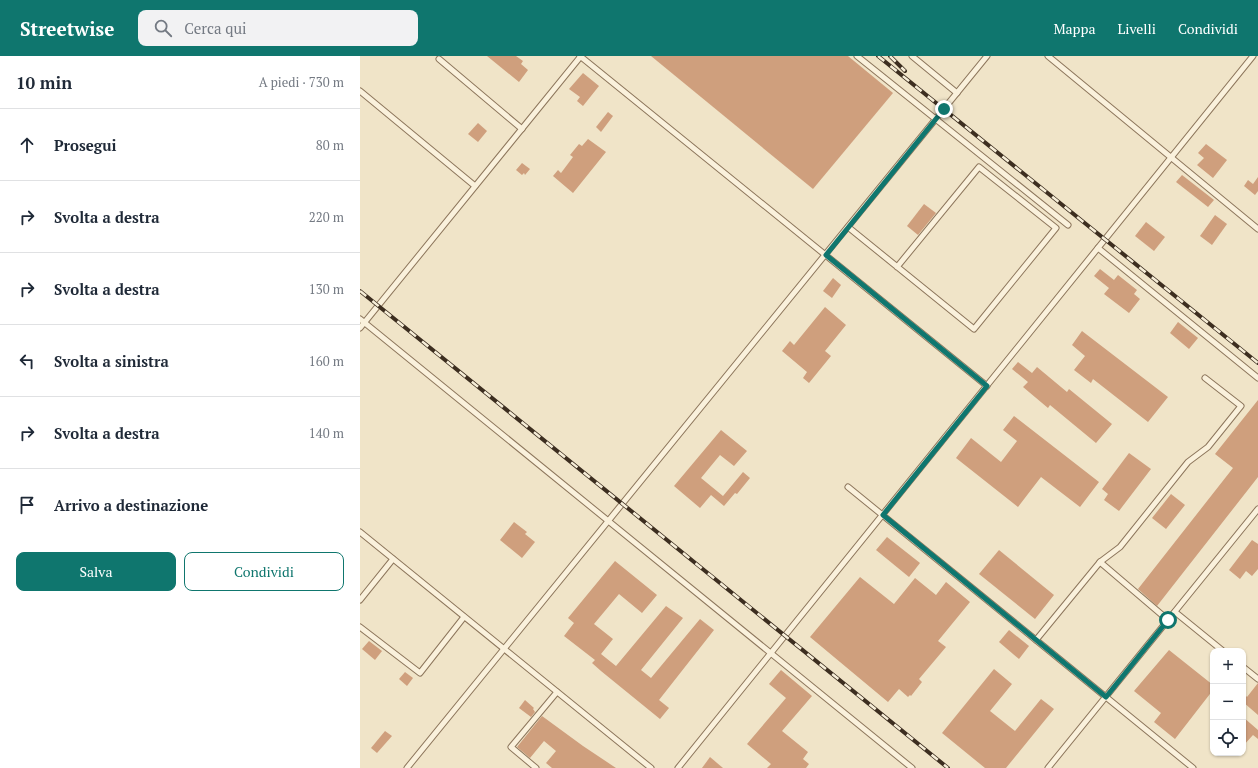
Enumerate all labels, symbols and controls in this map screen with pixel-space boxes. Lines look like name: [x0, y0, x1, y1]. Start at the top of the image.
search box: [138, 10, 418, 46]
text: Streetwise: [20, 16, 114, 41]
icon: search: [152, 17, 174, 39]
text: Cerca qui: [184, 18, 247, 38]
text: Mappa: [1053, 19, 1096, 38]
text: Livelli: [1118, 19, 1156, 38]
text: Condividi: [1178, 19, 1238, 38]
text: 10 min: [16, 71, 72, 94]
text: A piedi · 730 m: [259, 73, 344, 91]
route end: [935, 100, 953, 118]
icon: ahead: [16, 134, 38, 156]
text: Prosegui: [54, 135, 117, 155]
text: 80 m: [316, 136, 344, 154]
icon: right: [16, 206, 38, 228]
text: Svolta a destra: [54, 207, 160, 227]
text: 220 m: [309, 208, 344, 226]
icon: right: [16, 278, 38, 300]
text: Svolta a destra: [54, 279, 160, 299]
text: 130 m: [309, 280, 344, 298]
icon: left: [16, 350, 38, 372]
text: Svolta a sinistra: [54, 351, 169, 371]
text: 160 m: [309, 352, 344, 370]
icon: right: [16, 422, 38, 444]
text: Svolta a destra: [54, 423, 160, 443]
text: 140 m: [309, 424, 344, 442]
icon: arrive: [16, 494, 38, 516]
text: Arrivo a destinazione: [54, 495, 208, 515]
button: Salva: [16, 552, 176, 591]
button: Condividi: [184, 552, 344, 591]
route start: [1159, 611, 1177, 629]
map controls: [1210, 648, 1246, 756]
button: +: [1210, 648, 1246, 684]
button: −: [1210, 684, 1246, 720]
button: locate: [1210, 720, 1246, 756]

